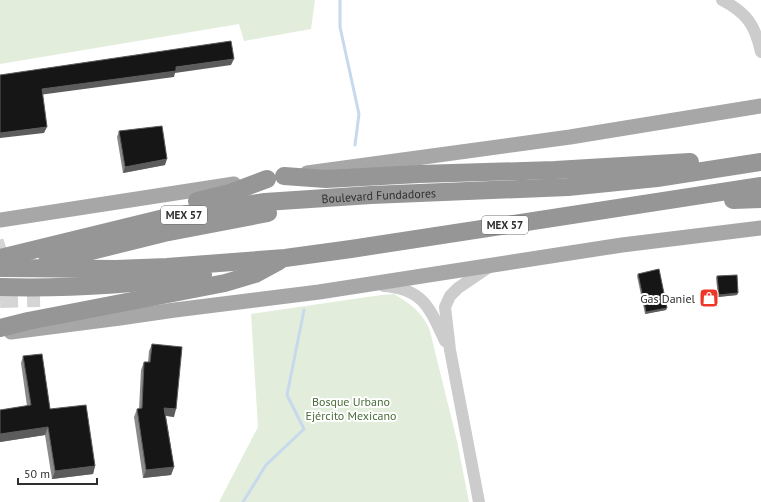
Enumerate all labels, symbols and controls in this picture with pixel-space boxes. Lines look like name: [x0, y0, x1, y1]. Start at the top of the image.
street label: Boulevard Fundadores: [321, 185, 436, 206]
road number: MEX 57: [161, 206, 207, 224]
road number: MEX 57: [482, 216, 528, 234]
shop icon: Gas Daniel: [698, 287, 720, 309]
place label: Gas Daniel: [640, 291, 695, 306]
park label: Bosque Urbano Ejército Mexicano: [305, 394, 397, 423]
scale bar: [18, 460, 97, 486]
text: 50 m: [24, 466, 50, 481]

